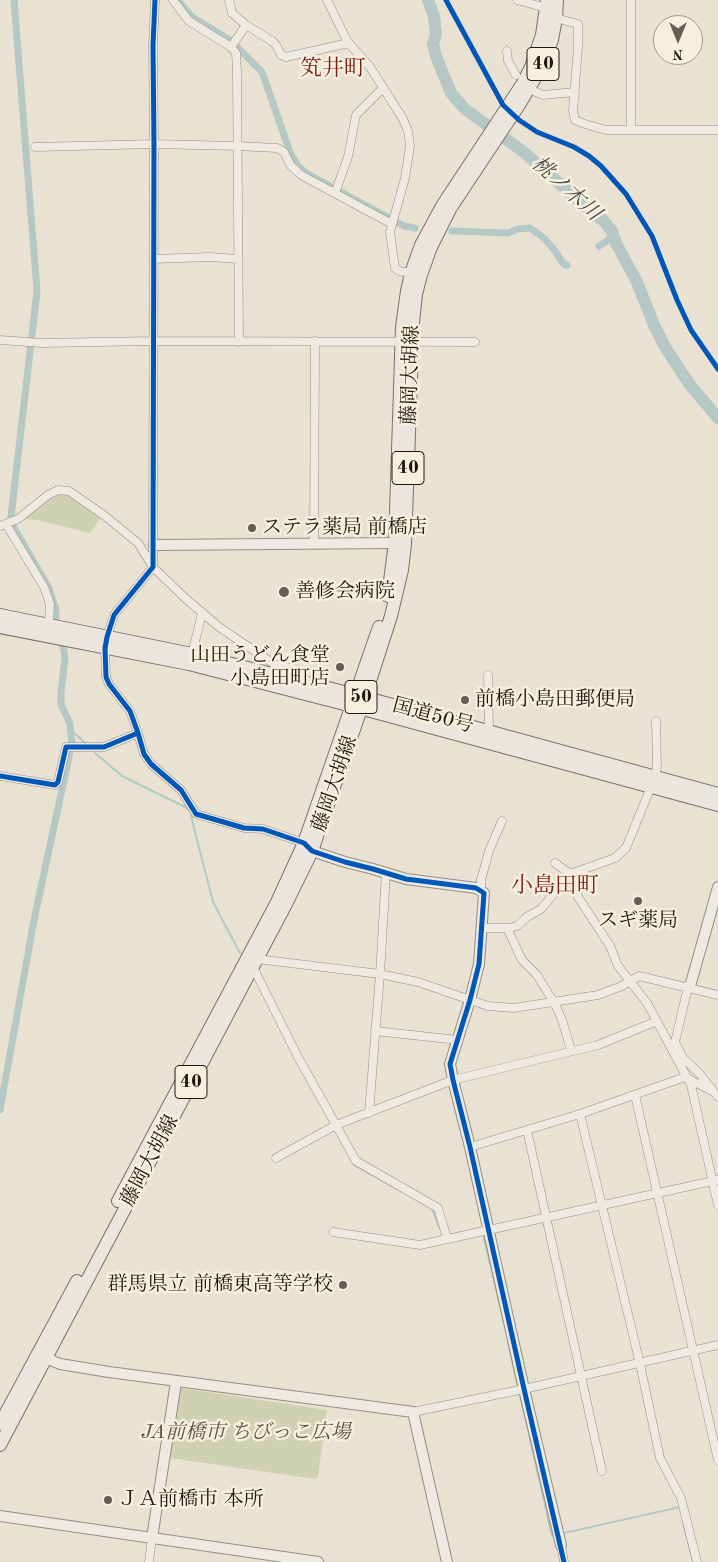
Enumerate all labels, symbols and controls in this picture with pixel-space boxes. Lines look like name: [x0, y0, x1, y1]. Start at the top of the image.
north arrow: [653, 15, 703, 65]
text: N: [673, 47, 683, 61]
road number: 40: [527, 48, 559, 80]
district label: 笂井町: [300, 56, 366, 82]
water label: 桃ノ木川: [526, 152, 606, 226]
street label: 藤岡大胡線: [397, 325, 425, 425]
road number: 40: [392, 452, 424, 484]
place label: ステラ薬局 前橋店: [262, 516, 428, 540]
marker: ステラ薬局 前橋店: [246, 522, 258, 534]
place label: 善修会病院: [295, 580, 395, 604]
marker: 善修会病院: [277, 585, 291, 599]
place label: 山田うどん食堂 小島田町店: [190, 644, 330, 691]
marker: 山田うどん食堂 小島田町店: [334, 661, 346, 673]
road number: 50: [345, 680, 377, 714]
place label: 前橋小島田郵便局: [475, 688, 635, 712]
street label: 国道50号: [390, 694, 476, 738]
marker: 前橋小島田郵便局: [459, 694, 471, 706]
street label: 藤岡大胡線: [307, 733, 363, 835]
district label: 小島田町: [511, 873, 599, 899]
marker: スギ薬局: [632, 895, 644, 907]
place label: スギ薬局: [598, 909, 678, 933]
road number: 40: [175, 1066, 207, 1098]
street label: 藤岡大胡線: [116, 1111, 184, 1211]
place label: 群馬県立 前橋東高等学校: [107, 1273, 333, 1297]
marker: 群馬県立 前橋東高等学校: [337, 1279, 349, 1291]
park label: JA前橋市 ちびっこ広場: [141, 1421, 351, 1445]
place label: ＪＡ前橋市 本所: [118, 1488, 264, 1512]
marker: ＪＡ前橋市 本所: [102, 1494, 114, 1506]

